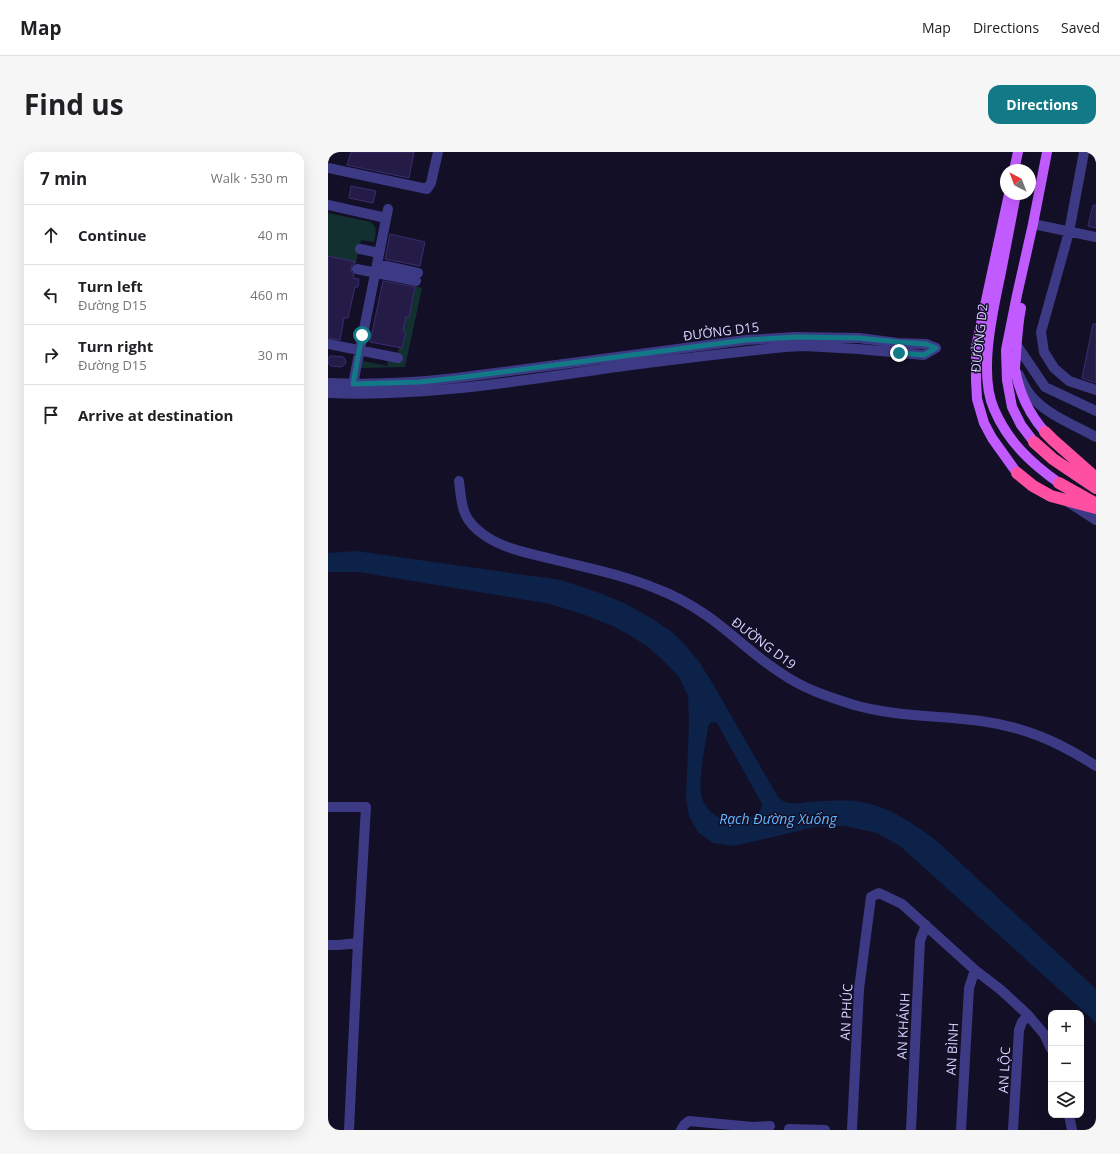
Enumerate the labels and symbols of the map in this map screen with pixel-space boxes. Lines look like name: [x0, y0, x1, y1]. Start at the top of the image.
north arrow: [1000, 164, 1036, 200]
street label: ĐƯỜNG D2: [966, 303, 992, 373]
street label: ĐƯỜNG D15: [682, 317, 760, 345]
route start: [353, 326, 371, 344]
route end: [890, 344, 908, 362]
street label: ĐƯỜNG D19: [728, 613, 800, 673]
water label: Rạch Đường Xuống: [719, 809, 838, 828]
street label: AN PHÚC: [836, 983, 856, 1041]
street label: AN KHÁNH: [892, 992, 914, 1060]
street label: AN BÌNH: [942, 1022, 962, 1076]
street label: AN LỘC: [994, 1046, 1014, 1094]

